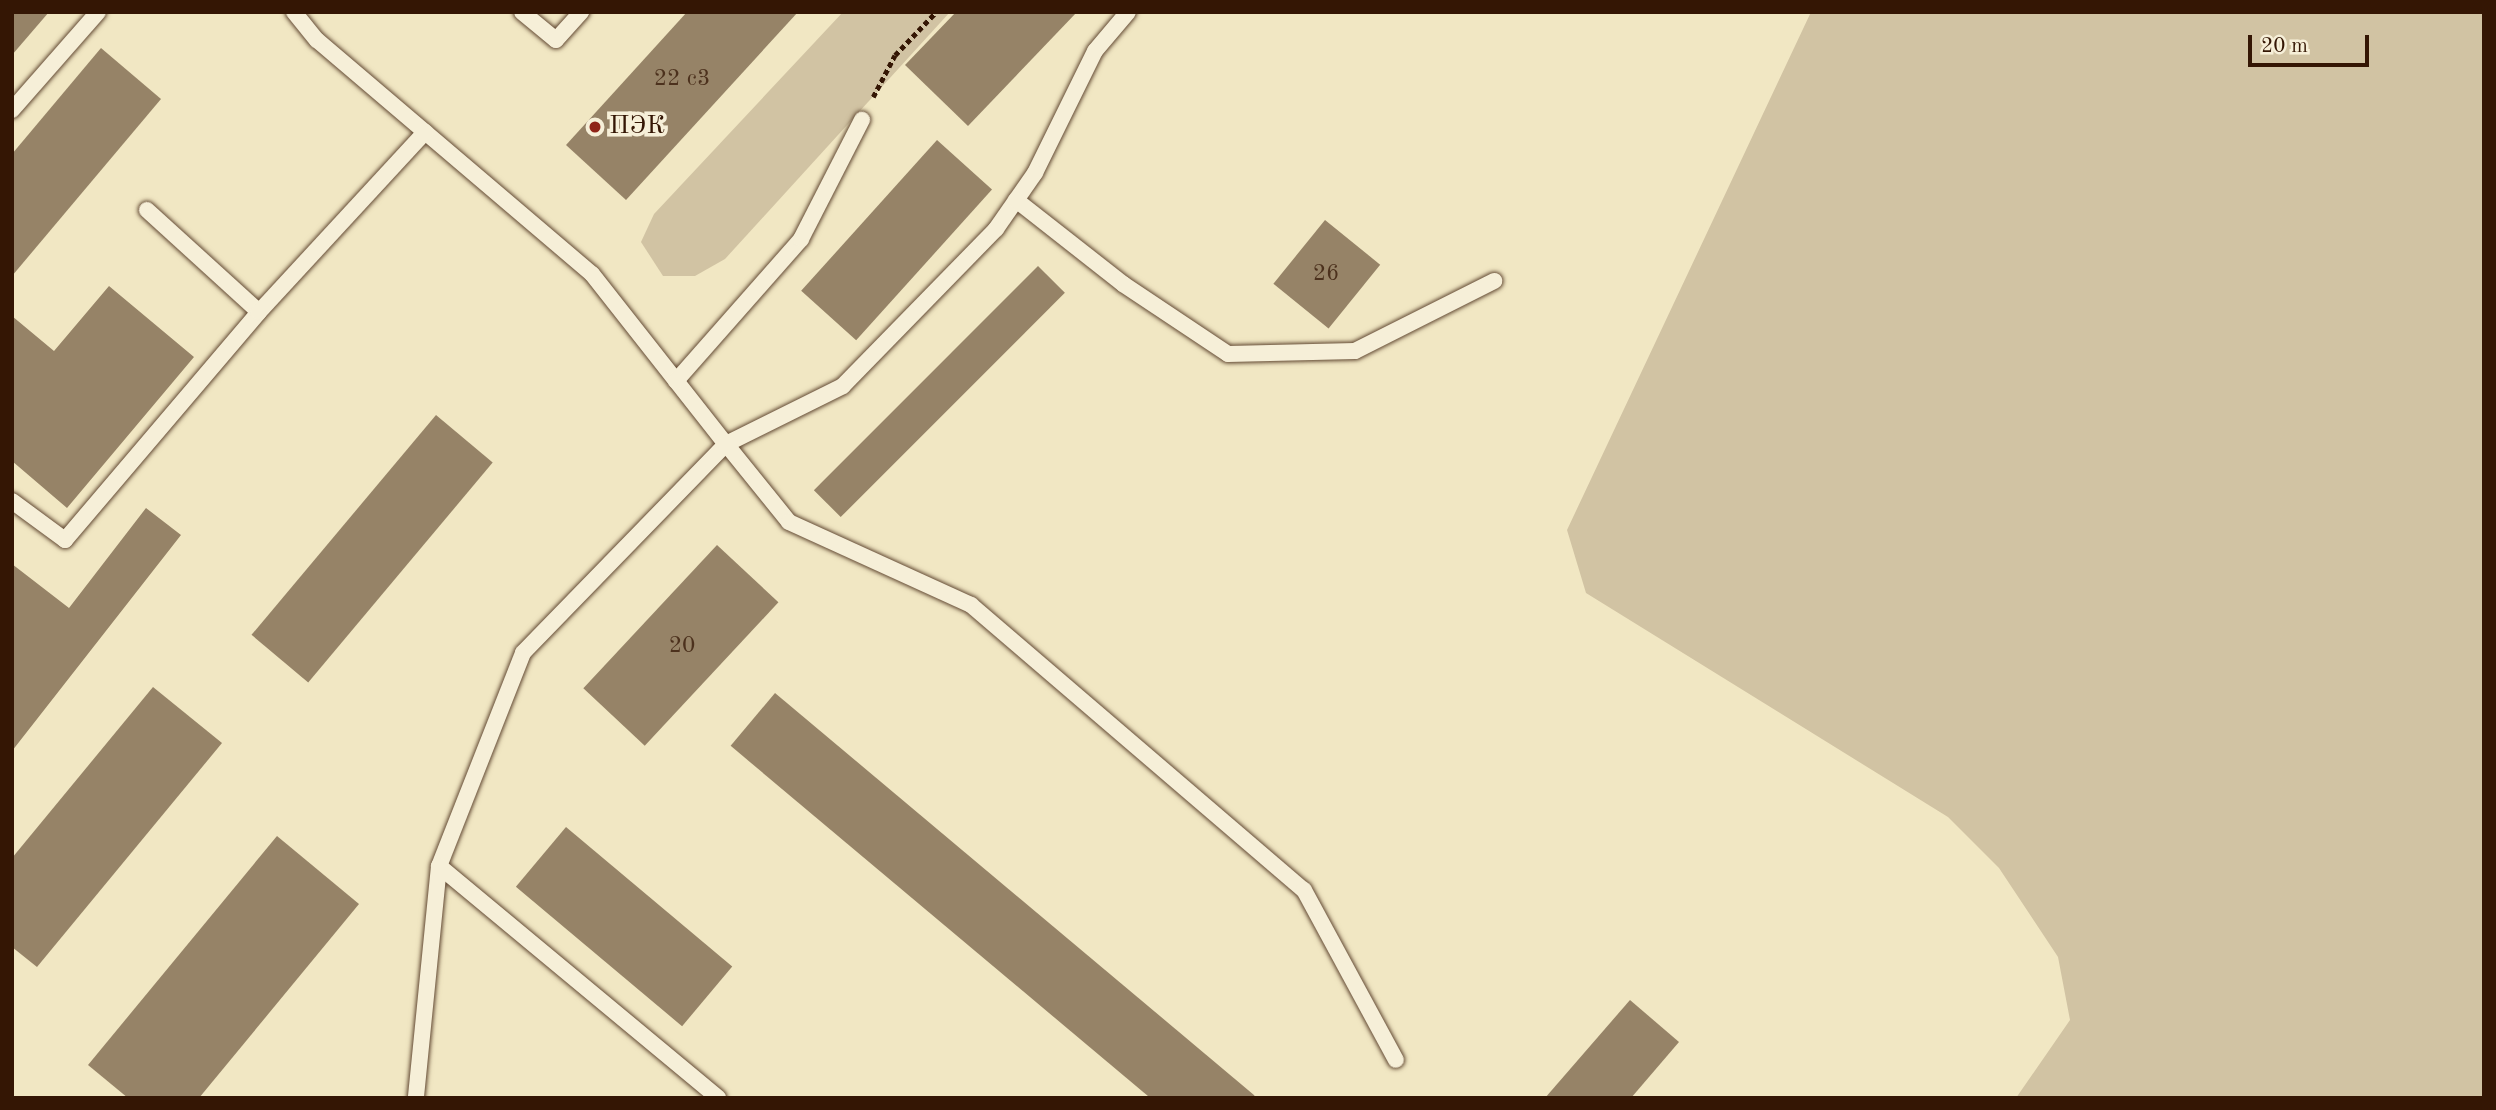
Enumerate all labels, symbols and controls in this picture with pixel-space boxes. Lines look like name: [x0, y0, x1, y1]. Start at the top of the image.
scale bar: [2251, 21, 2372, 65]
text: 20 m: [2261, 36, 2308, 57]
house number: 22 с3: [654, 65, 710, 93]
place label: ПЭК: [609, 111, 665, 143]
marker: ПЭК: [587, 119, 603, 135]
house number: 26: [1313, 260, 1339, 288]
house number: 20: [669, 632, 695, 660]

